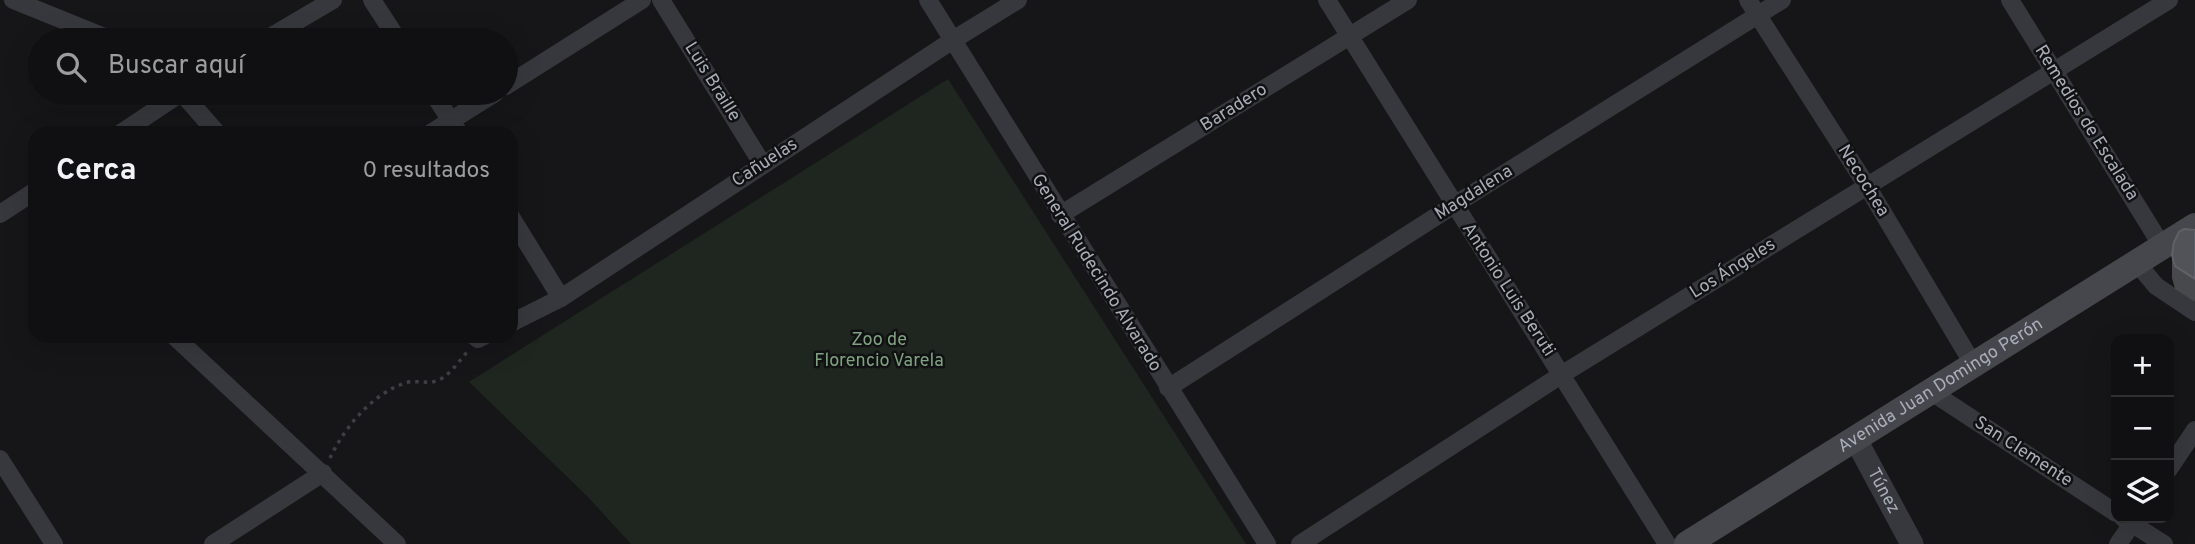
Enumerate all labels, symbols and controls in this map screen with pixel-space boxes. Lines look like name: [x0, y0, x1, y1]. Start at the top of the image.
search box: [28, 28, 518, 105]
street label: Luis Braille: [679, 38, 745, 126]
street label: Remedios de Escalada: [2029, 41, 2143, 205]
icon: search: [52, 48, 90, 86]
text: Buscar aquí: [108, 50, 245, 83]
street label: Baradero: [1196, 78, 1272, 138]
street label: Cañuelas: [728, 133, 802, 193]
street label: Necochea: [1832, 141, 1894, 221]
text: Cerca: [56, 153, 136, 190]
text: 0 resultados: [363, 157, 490, 186]
street label: Magdalena: [1431, 160, 1517, 226]
street label: General Rudecindo Alvarado: [1026, 170, 1166, 376]
street label: Antonio Luis Beruti: [1456, 219, 1560, 361]
street label: Los Ángeles: [1685, 232, 1780, 304]
street label: Avenida Juan Domingo Perón: [1834, 313, 2047, 458]
park label: Zoo de Florencio Varela: [814, 329, 944, 373]
map controls: [2111, 334, 2174, 523]
button: +: [2111, 334, 2174, 397]
button: −: [2111, 397, 2174, 460]
street label: San Clemente: [1970, 412, 2076, 492]
button: layers: [2111, 460, 2174, 523]
street label: Túnez: [1862, 464, 1905, 518]

